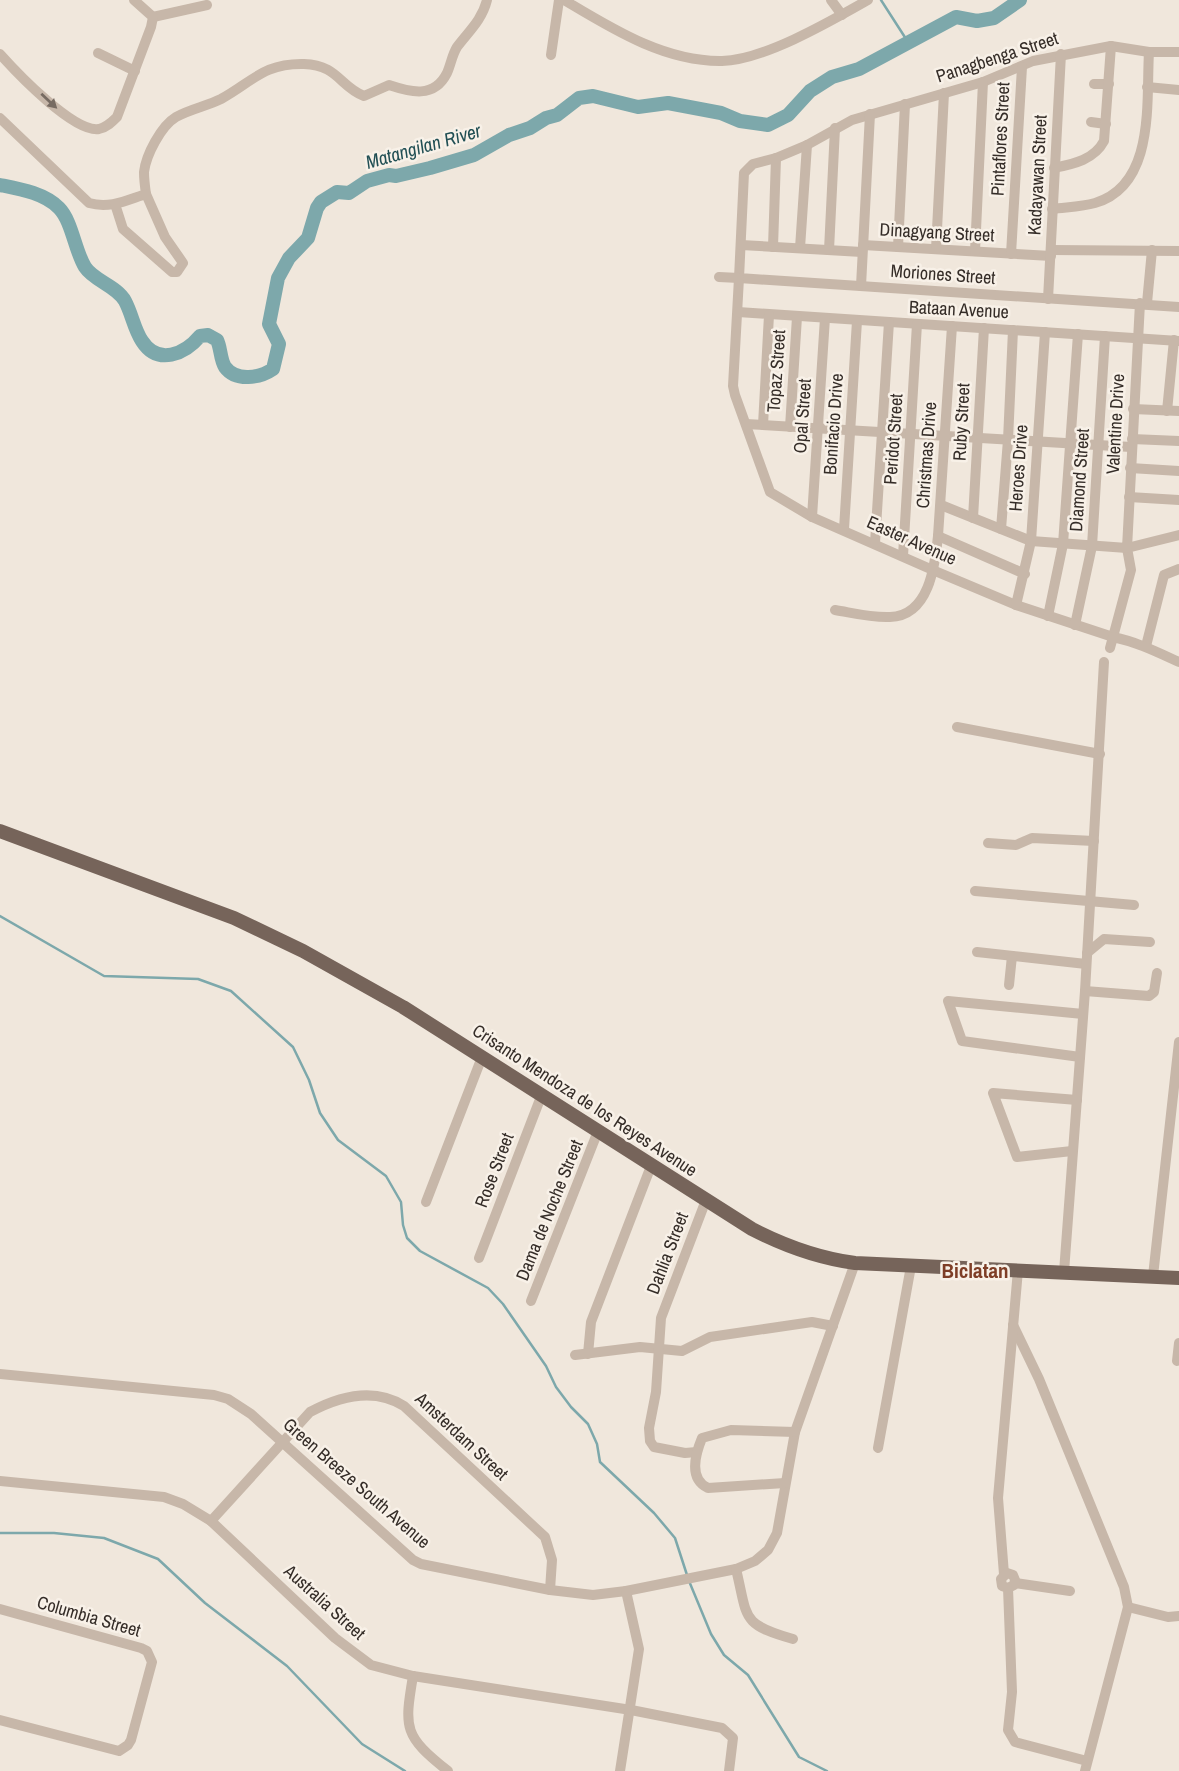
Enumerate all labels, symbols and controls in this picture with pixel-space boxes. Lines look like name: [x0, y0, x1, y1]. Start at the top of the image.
street label: Panagbenga Street: [933, 25, 1061, 89]
street label: Pintaflores Street: [985, 81, 1015, 197]
one-way arrow: [40, 93, 58, 109]
street label: Kadayawan Street: [1021, 114, 1053, 236]
water label: Matangilan River: [362, 117, 484, 175]
street label: Dinagyang Street: [879, 217, 995, 247]
street label: Moriones Street: [890, 258, 996, 290]
street label: Bataan Avenue: [908, 294, 1010, 324]
street label: Topaz Street: [761, 329, 791, 413]
street label: Bonifacio Drive: [817, 372, 849, 476]
street label: Valentine Drive: [1100, 373, 1130, 475]
street label: Opal Street: [787, 378, 817, 454]
street label: Ruby Street: [946, 382, 976, 462]
street label: Peridot Street: [877, 393, 909, 485]
street label: Christmas Drive: [910, 401, 942, 509]
street label: Heroes Drive: [1002, 424, 1034, 512]
street label: Diamond Street: [1063, 428, 1095, 532]
street label: Easter Avenue: [863, 509, 961, 571]
street label: Crisanto Mendoza de los Reyes Avenue: [468, 1018, 702, 1182]
street label: Rose Street: [468, 1129, 520, 1211]
street label: Dama de Noche Street: [509, 1136, 589, 1284]
street label: Dahlia Street: [640, 1208, 694, 1298]
district label: Biclatan: [942, 1256, 1009, 1285]
street label: Amsterdam Street: [409, 1386, 514, 1486]
street label: Green Breeze South Avenue: [278, 1412, 436, 1554]
street label: Australia Street: [278, 1558, 371, 1645]
street label: Columbia Street: [34, 1589, 144, 1643]

